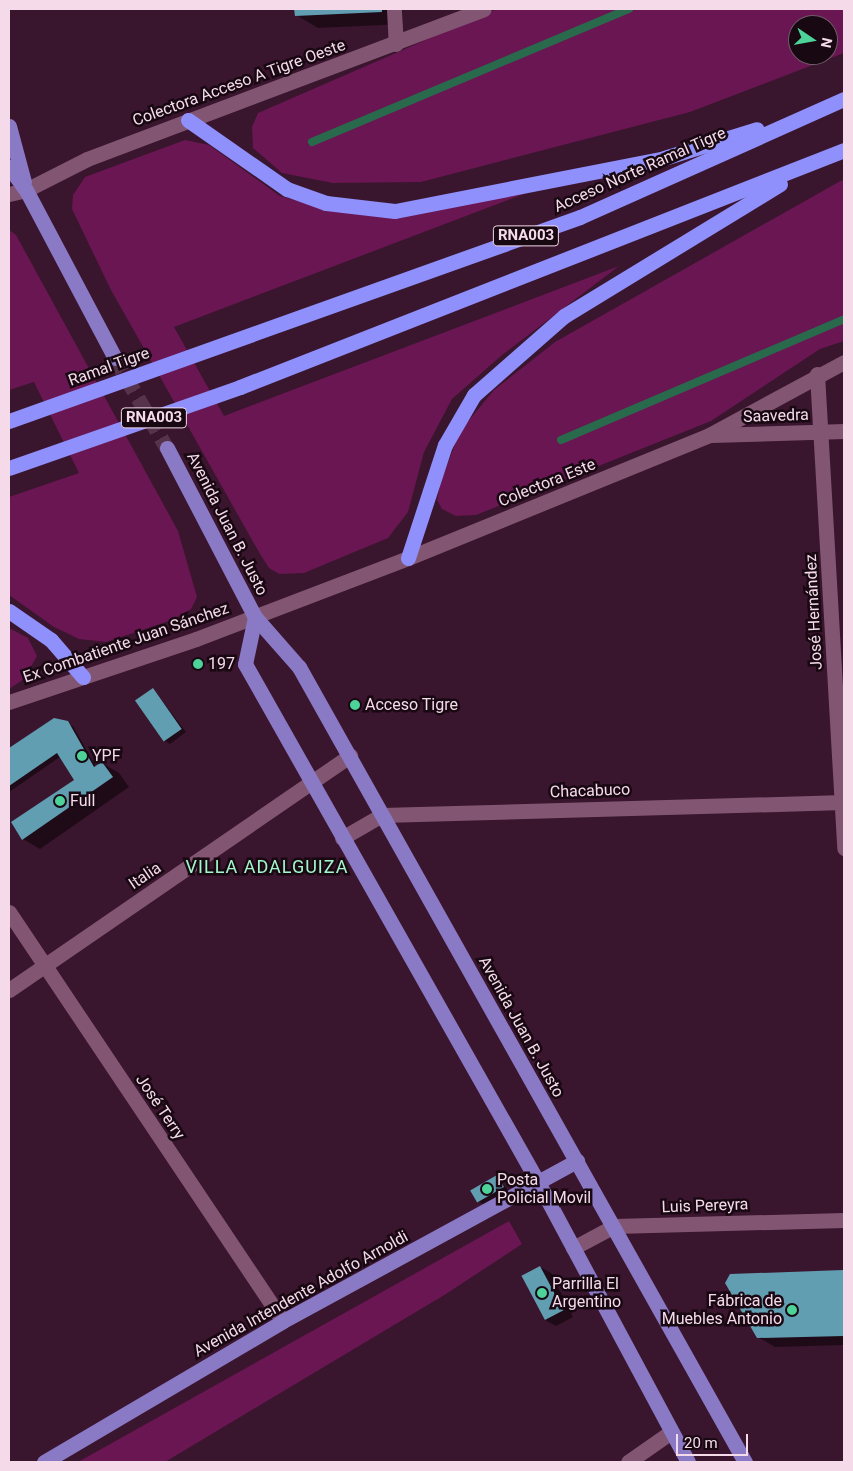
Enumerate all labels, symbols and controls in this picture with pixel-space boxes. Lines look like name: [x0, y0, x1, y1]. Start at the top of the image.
north arrow: [788, 15, 838, 65]
street label: Colectora Acceso A Tigre Oeste: [130, 35, 348, 131]
text: N: [818, 36, 836, 49]
street label: Acceso Norte Ramal Tigre: [551, 123, 729, 217]
road number: RNA003: [492, 224, 560, 248]
street label: Ramal Tigre: [66, 343, 152, 391]
street label: Saavedra: [743, 405, 809, 427]
road number: RNA003: [120, 406, 188, 430]
street label: Avenida Juan B. Justo: [183, 449, 271, 599]
street label: Colectora Este: [495, 455, 599, 511]
street label: José Hernández: [801, 554, 827, 670]
street label: Ex Combatiente Juan Sánchez: [21, 599, 231, 687]
place label: 197: [208, 654, 235, 674]
marker: 197: [192, 658, 204, 670]
place label: Acceso Tigre: [365, 695, 458, 715]
marker: Acceso Tigre: [349, 699, 361, 711]
place label: YPF: [92, 746, 121, 766]
marker: YPF: [76, 750, 88, 762]
street label: Chacabuco: [550, 780, 630, 802]
place label: Full: [70, 791, 95, 811]
marker: Full: [54, 795, 66, 807]
district label: VILLA ADALGUIZA: [184, 856, 350, 878]
street label: Italia: [125, 858, 165, 894]
street label: Avenida Juan B. Justo: [474, 953, 568, 1101]
street label: José Terry: [131, 1071, 189, 1143]
place label: Posta Policial Movil: [497, 1170, 591, 1208]
marker: Posta Policial Movil: [481, 1183, 493, 1195]
street label: Luis Pereyra: [661, 1195, 749, 1217]
street label: Avenida Intendente Adolfo Arnoldi: [190, 1227, 412, 1361]
place label: Parrilla El Argentino: [552, 1274, 621, 1312]
marker: Parrilla El Argentino: [536, 1287, 548, 1299]
place label: Fábrica de Muebles Antonio: [662, 1291, 782, 1329]
marker: Fábrica de Muebles Antonio: [786, 1304, 798, 1316]
scale bar: [678, 1424, 750, 1456]
text: 20 m: [684, 1434, 718, 1452]

